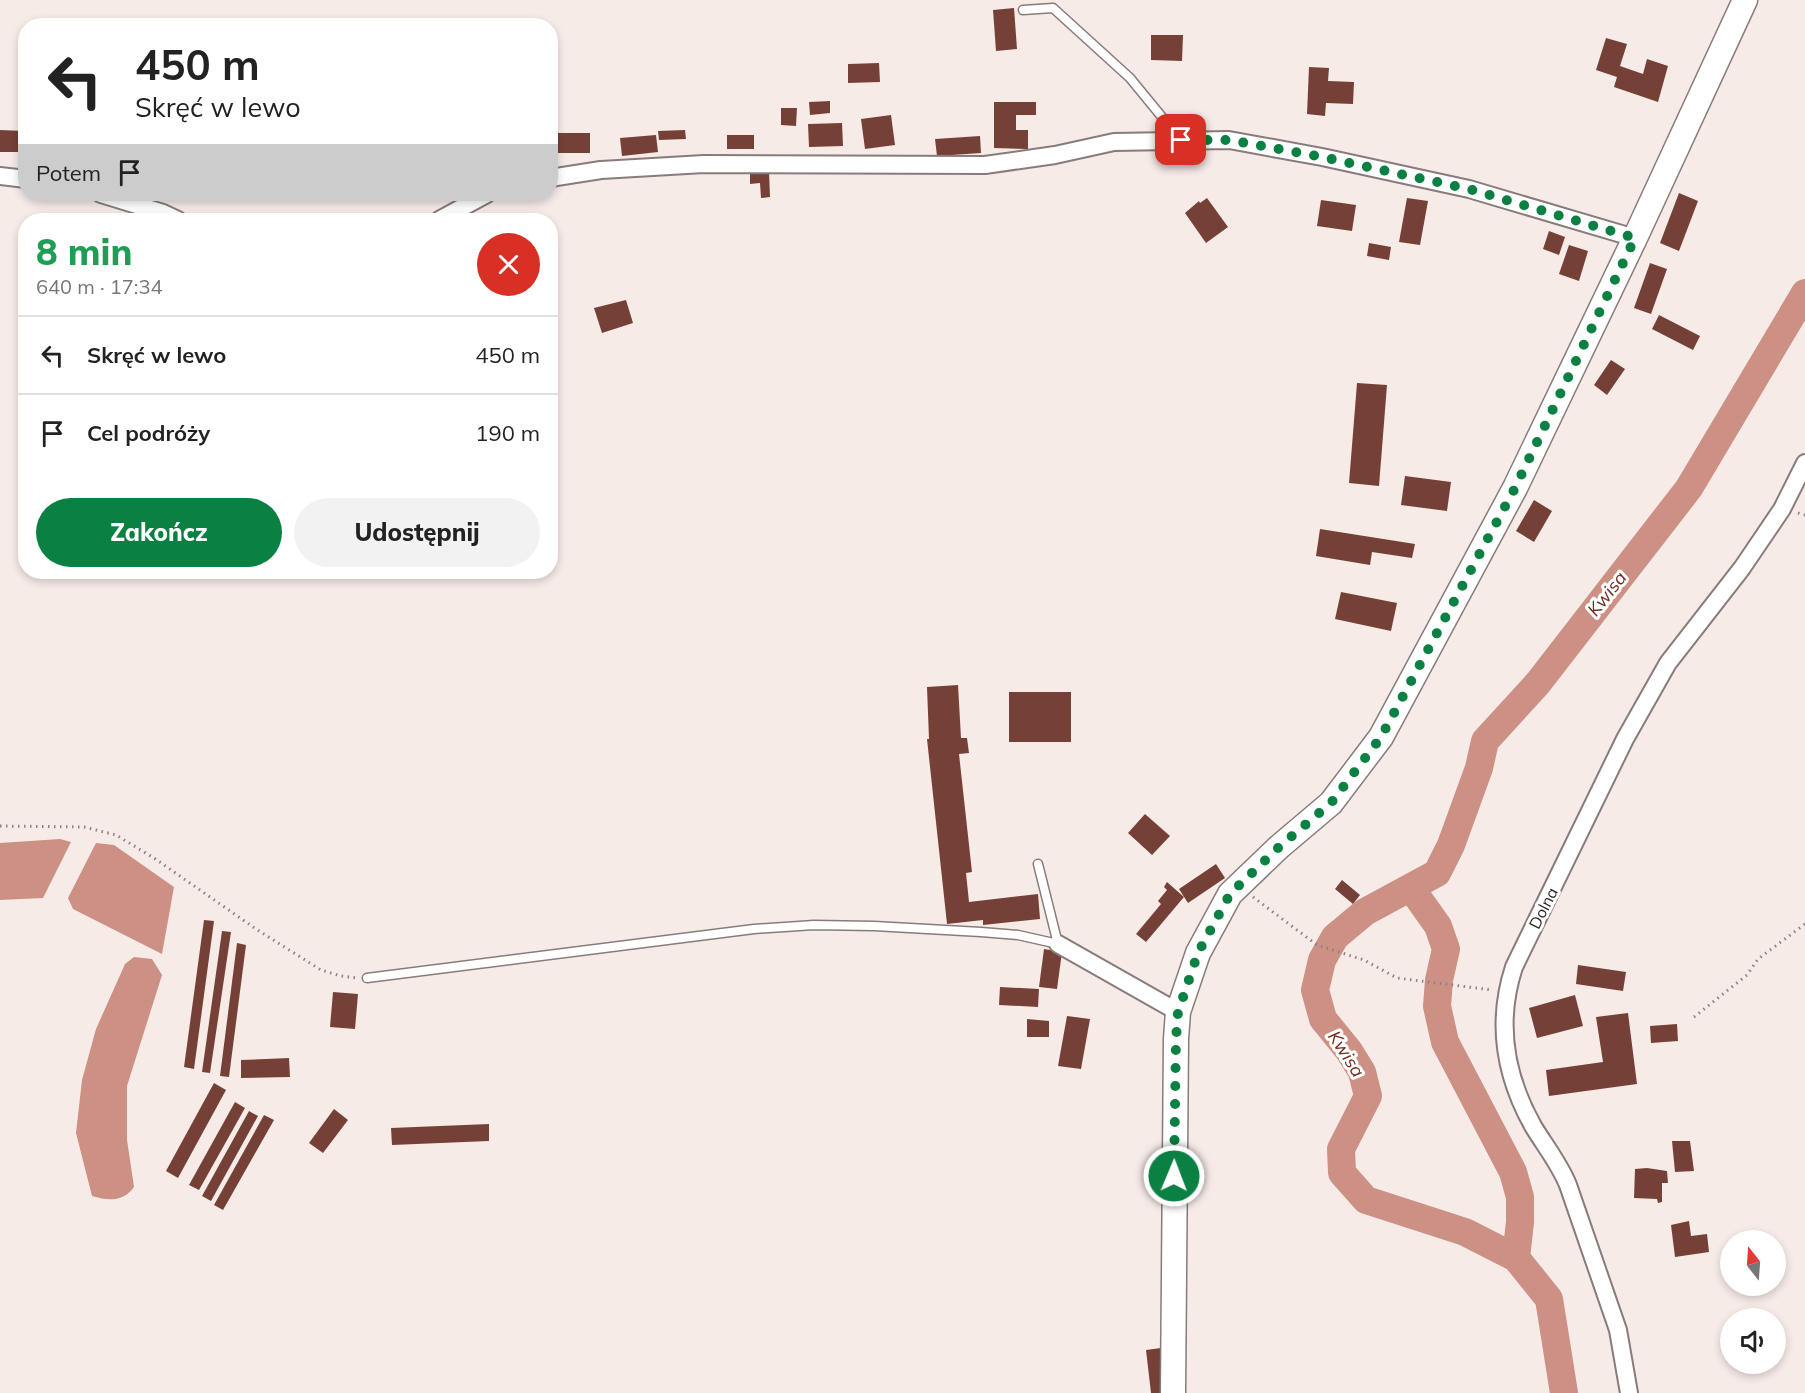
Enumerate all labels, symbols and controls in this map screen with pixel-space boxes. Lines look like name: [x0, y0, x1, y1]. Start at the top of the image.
text: 450 m: [135, 38, 260, 91]
icon: left: [36, 42, 114, 120]
text: Skręć w lewo: [135, 90, 301, 124]
pin: [1155, 114, 1206, 165]
icon: arrive: [1164, 123, 1197, 156]
icon: arrive: [113, 156, 146, 189]
text: Potem: [36, 159, 101, 187]
text: 8 min: [36, 229, 132, 274]
button: close: [477, 233, 540, 296]
text: 640 m · 17:34: [36, 274, 162, 299]
icon: left: [36, 339, 69, 372]
text: Skręć w lewo: [87, 341, 226, 369]
text: 450 m: [475, 341, 540, 369]
icon: arrive: [36, 417, 69, 450]
text: Cel podróży: [87, 419, 210, 447]
text: 190 m: [475, 419, 540, 447]
button: Zakończ: [36, 498, 282, 567]
button: Udostępnij: [294, 498, 540, 567]
water label: Kwisa: [1582, 567, 1631, 621]
street label: Dolna: [1524, 884, 1562, 932]
water label: Kwisa: [1323, 1026, 1370, 1081]
position arrow: [1142, 1144, 1206, 1208]
north arrow: [1720, 1230, 1786, 1296]
map controls: [1720, 1230, 1786, 1374]
button: sound: [1720, 1308, 1786, 1374]

